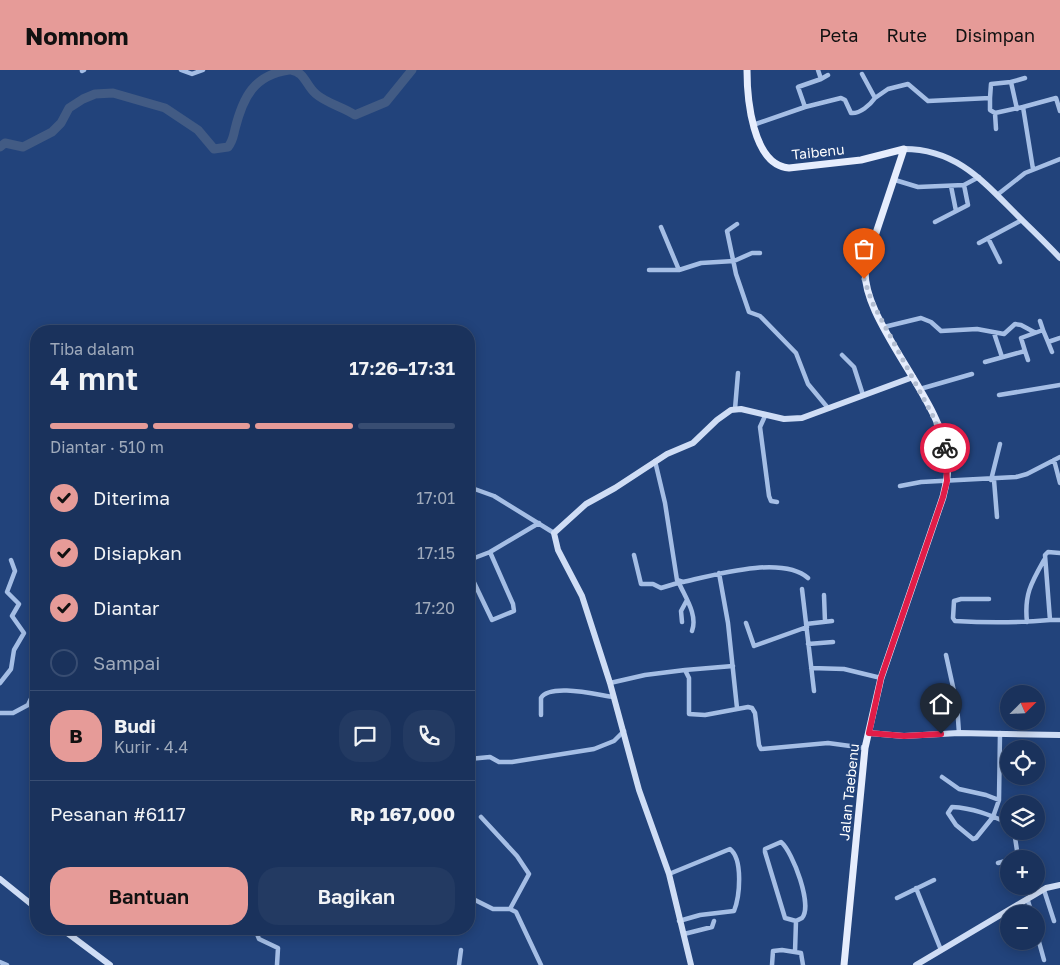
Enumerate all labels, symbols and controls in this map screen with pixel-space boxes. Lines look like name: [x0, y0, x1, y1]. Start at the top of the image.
text: Nomnom: [25, 21, 129, 50]
text: Peta: [819, 24, 859, 46]
text: Rute: [887, 24, 927, 46]
text: Disimpan: [955, 24, 1035, 46]
street label: Taibenu: [791, 140, 845, 163]
pin: [843, 228, 885, 279]
icon: bag: [850, 235, 878, 263]
text: Tiba dalam: [50, 339, 134, 359]
text: 17:26–17:31: [349, 356, 455, 379]
text: 4 mnt: [50, 359, 138, 397]
courier: [920, 423, 970, 473]
icon: bike: [931, 434, 959, 462]
text: Diantar · 510 m: [50, 437, 164, 457]
icon: check: [50, 484, 78, 512]
text: Diterima: [93, 486, 170, 509]
text: 17:01: [416, 488, 455, 508]
icon: check: [50, 539, 78, 567]
text: Disiapkan: [93, 541, 182, 564]
text: 17:15: [417, 543, 455, 563]
icon: check: [50, 594, 78, 622]
text: Diantar: [93, 596, 159, 619]
text: 17:20: [415, 598, 455, 618]
text: Sampai: [93, 651, 160, 674]
pin: [920, 683, 962, 734]
north arrow: [1000, 685, 1045, 730]
map controls: [1000, 685, 1045, 950]
icon: home: [927, 690, 955, 718]
button: chat: [339, 710, 391, 762]
button: phone: [403, 710, 455, 762]
text: Budi: [114, 714, 156, 737]
text: B: [69, 724, 83, 747]
text: Kurir · 4.4: [114, 737, 188, 757]
button: locate: [1000, 740, 1045, 785]
street label: Jalan Taebenu: [835, 743, 862, 841]
button: layers: [1000, 795, 1045, 840]
text: Pesanan #6117: [50, 802, 186, 825]
text: Rp 167,000: [350, 802, 455, 825]
button: +: [1000, 850, 1045, 895]
button: Bantuan: [50, 867, 248, 925]
button: Bagikan: [258, 867, 455, 925]
button: −: [1000, 905, 1045, 950]

